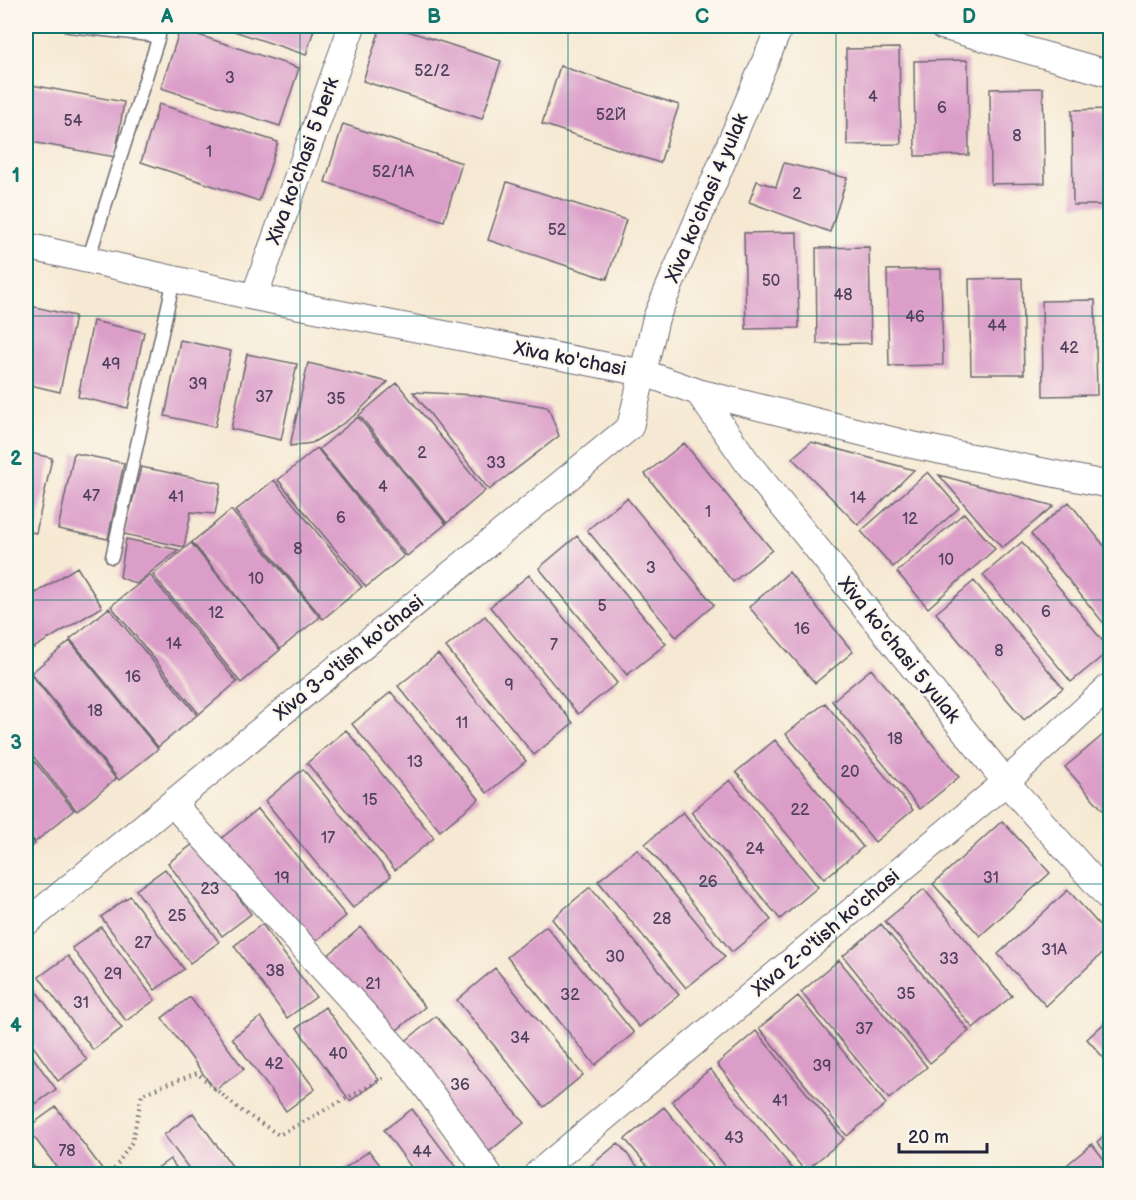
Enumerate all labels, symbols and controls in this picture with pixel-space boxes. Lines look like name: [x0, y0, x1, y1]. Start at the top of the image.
text: A: [160, 5, 174, 29]
text: B: [427, 5, 441, 29]
text: C: [695, 5, 709, 29]
text: D: [962, 5, 976, 29]
house number: 52/2: [414, 62, 450, 81]
house number: 3: [225, 69, 235, 88]
street label: Xiva ko'chasi 5 berk: [261, 74, 344, 249]
house number: 4: [868, 88, 878, 107]
house number: 6: [937, 99, 947, 118]
house number: 52Й: [596, 106, 626, 125]
street label: Xiva ko'chasi 4 yulak: [660, 110, 754, 287]
house number: 54: [64, 112, 83, 131]
house number: 8: [1012, 127, 1022, 146]
house number: 1: [206, 143, 212, 162]
house number: 52/1A: [372, 163, 414, 182]
text: 1: [12, 164, 20, 188]
house number: 2: [792, 185, 802, 204]
house number: 52: [548, 221, 567, 240]
house number: 50: [762, 272, 780, 291]
house number: 48: [833, 286, 853, 305]
house number: 46: [905, 308, 925, 327]
house number: 44: [987, 317, 1007, 336]
street label: Xiva ko'chasi: [511, 336, 628, 382]
house number: 42: [1059, 339, 1079, 358]
house number: 49: [101, 355, 121, 374]
house number: 39: [188, 375, 208, 394]
house number: 37: [255, 388, 273, 407]
house number: 35: [326, 390, 346, 409]
house number: 2: [417, 444, 427, 463]
text: 2: [10, 447, 22, 471]
house number: 33: [486, 454, 506, 473]
house number: 4: [378, 478, 388, 497]
house number: 47: [82, 487, 100, 506]
house number: 41: [168, 488, 184, 507]
house number: 14: [850, 489, 866, 508]
house number: 1: [705, 503, 711, 522]
house number: 6: [336, 509, 346, 528]
house number: 12: [902, 510, 918, 529]
house number: 8: [293, 540, 303, 559]
house number: 10: [938, 551, 954, 570]
house number: 3: [646, 559, 656, 578]
house number: 10: [248, 570, 264, 589]
street label: Xiva ko'chasi 5 yulak: [832, 571, 965, 728]
street label: Xiva 3-o'tish ko'chasi: [268, 590, 429, 726]
house number: 5: [597, 597, 607, 616]
house number: 6: [1041, 603, 1051, 622]
house number: 12: [208, 604, 224, 623]
house number: 16: [794, 620, 810, 639]
house number: 14: [166, 635, 182, 654]
house number: 7: [550, 636, 558, 655]
house number: 8: [994, 642, 1004, 661]
house number: 16: [125, 668, 141, 687]
house number: 9: [504, 676, 514, 695]
house number: 18: [87, 702, 103, 721]
house number: 11: [456, 714, 468, 733]
house number: 18: [887, 730, 903, 749]
text: 3: [10, 731, 22, 755]
house number: 13: [407, 753, 423, 772]
house number: 20: [841, 763, 859, 782]
house number: 15: [362, 791, 378, 810]
house number: 22: [791, 801, 810, 820]
house number: 17: [321, 829, 335, 848]
house number: 24: [746, 840, 765, 859]
street label: Xiva 2-o'tish ko'chasi: [746, 864, 905, 1002]
house number: 19: [274, 869, 290, 888]
house number: 31: [983, 869, 999, 888]
house number: 26: [698, 873, 718, 892]
house number: 23: [201, 880, 220, 899]
house number: 25: [168, 907, 186, 926]
house number: 28: [653, 910, 671, 929]
house number: 27: [134, 934, 152, 953]
house number: 31А: [1041, 941, 1067, 960]
house number: 30: [605, 948, 625, 967]
house number: 33: [939, 950, 959, 969]
house number: 38: [265, 962, 285, 981]
house number: 29: [104, 965, 122, 984]
house number: 21: [365, 975, 381, 994]
house number: 35: [896, 985, 916, 1004]
house number: 32: [560, 986, 580, 1005]
house number: 31: [73, 994, 89, 1013]
text: 4: [10, 1014, 22, 1038]
house number: 37: [855, 1020, 873, 1039]
house number: 34: [510, 1029, 530, 1048]
house number: 40: [328, 1045, 348, 1064]
house number: 42: [264, 1055, 284, 1074]
house number: 39: [812, 1057, 832, 1076]
house number: 36: [450, 1076, 470, 1095]
house number: 41: [772, 1092, 788, 1111]
scale bar: [899, 1116, 988, 1154]
text: 20 m: [908, 1127, 949, 1148]
house number: 43: [724, 1129, 744, 1148]
house number: 78: [58, 1142, 76, 1161]
house number: 44: [412, 1143, 432, 1162]

